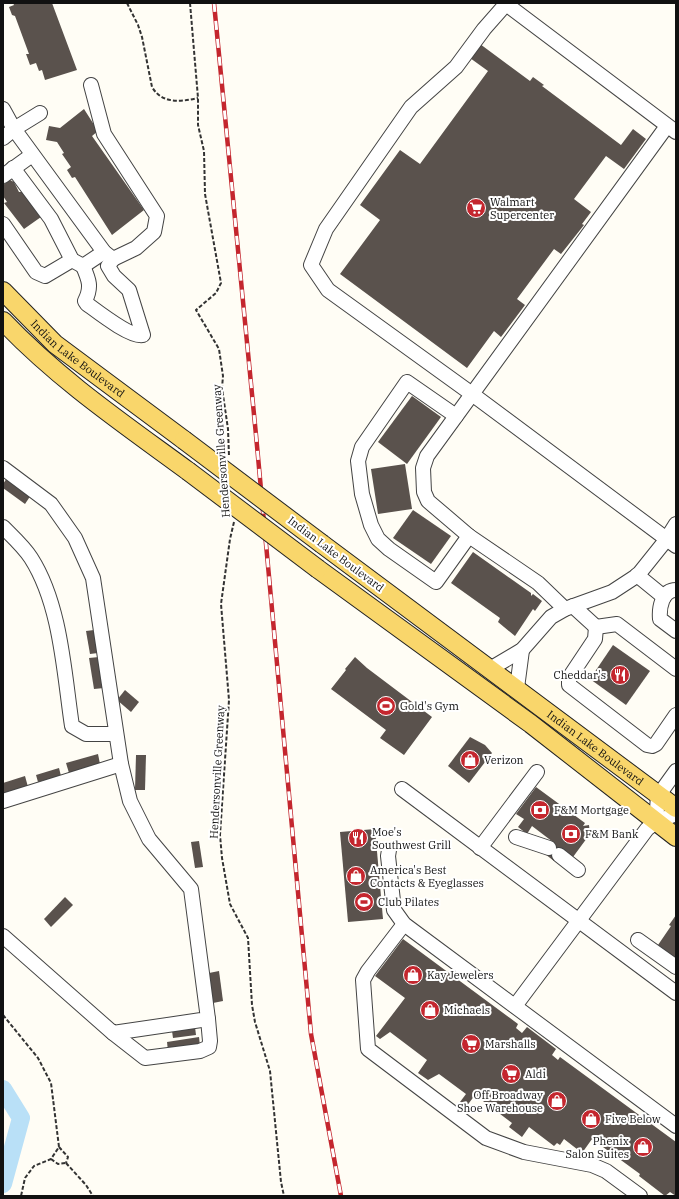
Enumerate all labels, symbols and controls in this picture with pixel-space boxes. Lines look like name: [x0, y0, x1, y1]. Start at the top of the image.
place label: Walmart Supercenter: [490, 195, 554, 222]
supermarket icon: Walmart Supercenter: [465, 197, 487, 219]
street label: Indian Lake Boulevard: [28, 316, 128, 401]
street label: Hendersonville Greenway: [209, 384, 233, 518]
street label: Indian Lake Boulevard: [285, 513, 387, 595]
restaurant icon: Cheddar's: [609, 664, 631, 686]
place label: Cheddar's: [554, 668, 606, 682]
sports icon: Gold's Gym: [375, 695, 397, 717]
place label: Gold's Gym: [400, 699, 459, 713]
street label: Hendersonville Greenway: [207, 705, 227, 839]
street label: Indian Lake Boulevard: [544, 707, 647, 789]
shop icon: Verizon: [459, 749, 481, 771]
place label: Verizon: [484, 753, 524, 767]
bank icon: F&M Mortgage: [529, 799, 551, 821]
place label: F&M Mortgage: [554, 803, 629, 817]
bank icon: F&M Bank: [560, 823, 582, 845]
place label: Moe's Southwest Grill: [372, 825, 451, 852]
restaurant icon: Moe's Southwest Grill: [347, 827, 369, 849]
place label: F&M Bank: [585, 827, 639, 841]
place label: America's Best Contacts & Eyeglasses: [370, 863, 484, 890]
shop icon: America's Best Contacts & Eyeglasses: [345, 865, 367, 887]
sports icon: Club Pilates: [353, 891, 375, 913]
place label: Club Pilates: [378, 895, 439, 909]
shop icon: Kay Jewelers: [402, 964, 424, 986]
place label: Kay Jewelers: [427, 968, 494, 982]
shop icon: Michaels: [419, 999, 441, 1021]
place label: Michaels: [444, 1003, 490, 1017]
supermarket icon: Marshalls: [460, 1033, 482, 1055]
place label: Marshalls: [485, 1037, 536, 1051]
supermarket icon: Aldi: [500, 1063, 522, 1085]
place label: Aldi: [525, 1067, 546, 1081]
place label: Off Broadway Shoe Warehouse: [457, 1088, 543, 1115]
shop icon: Off Broadway Shoe Warehouse: [546, 1090, 568, 1112]
shop icon: Five Below: [580, 1108, 602, 1130]
place label: Five Below: [605, 1112, 661, 1126]
place label: Phenix Salon Suites: [566, 1134, 629, 1161]
shop icon: Phenix Salon Suites: [632, 1136, 654, 1158]

